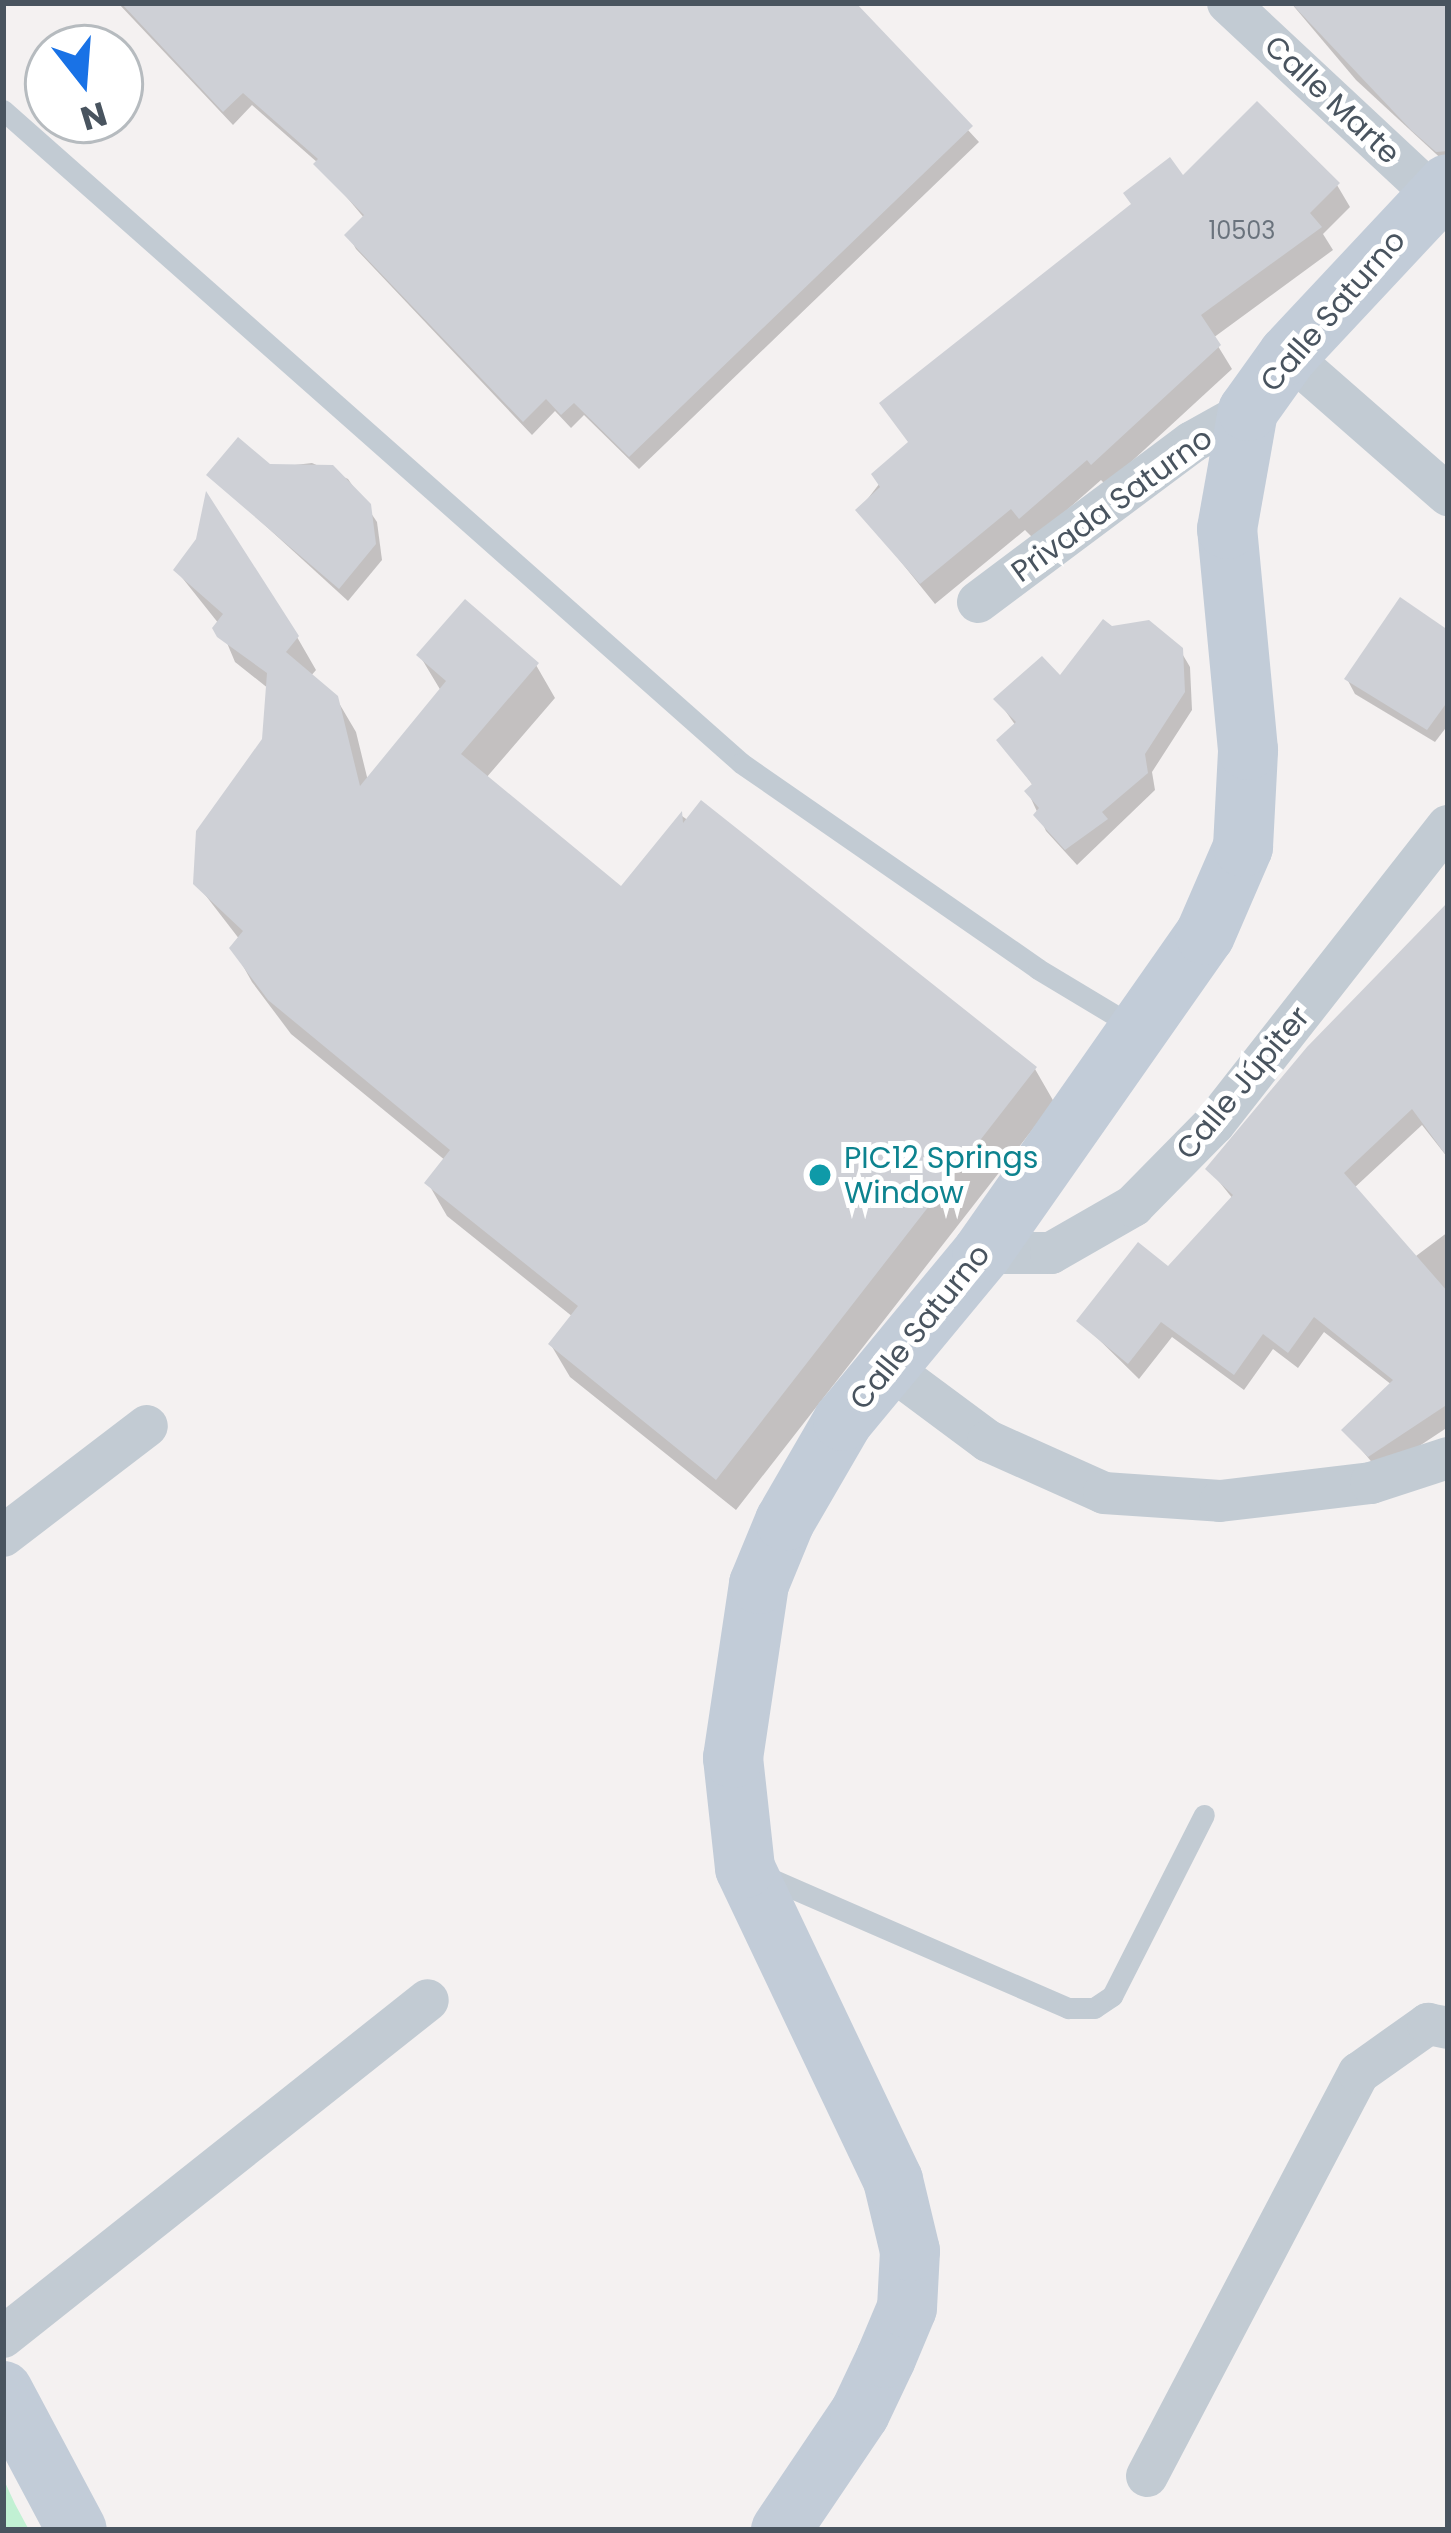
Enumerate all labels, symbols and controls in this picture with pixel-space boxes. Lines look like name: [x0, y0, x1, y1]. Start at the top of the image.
north arrow: [24, 24, 144, 144]
street label: Calle Marte: [1257, 28, 1407, 172]
text: N: [75, 90, 113, 142]
house number: 10503: [1208, 217, 1276, 245]
street label: Calle Saturno: [1253, 223, 1413, 399]
street label: Privada Saturno: [1005, 420, 1219, 590]
street label: Calle Júpiter: [1169, 999, 1317, 1167]
place label: PIC12 Springs Window: [844, 1140, 1038, 1210]
marker: PIC12 Springs Window: [807, 1162, 833, 1188]
street label: Calle Saturno: [842, 1237, 998, 1417]

